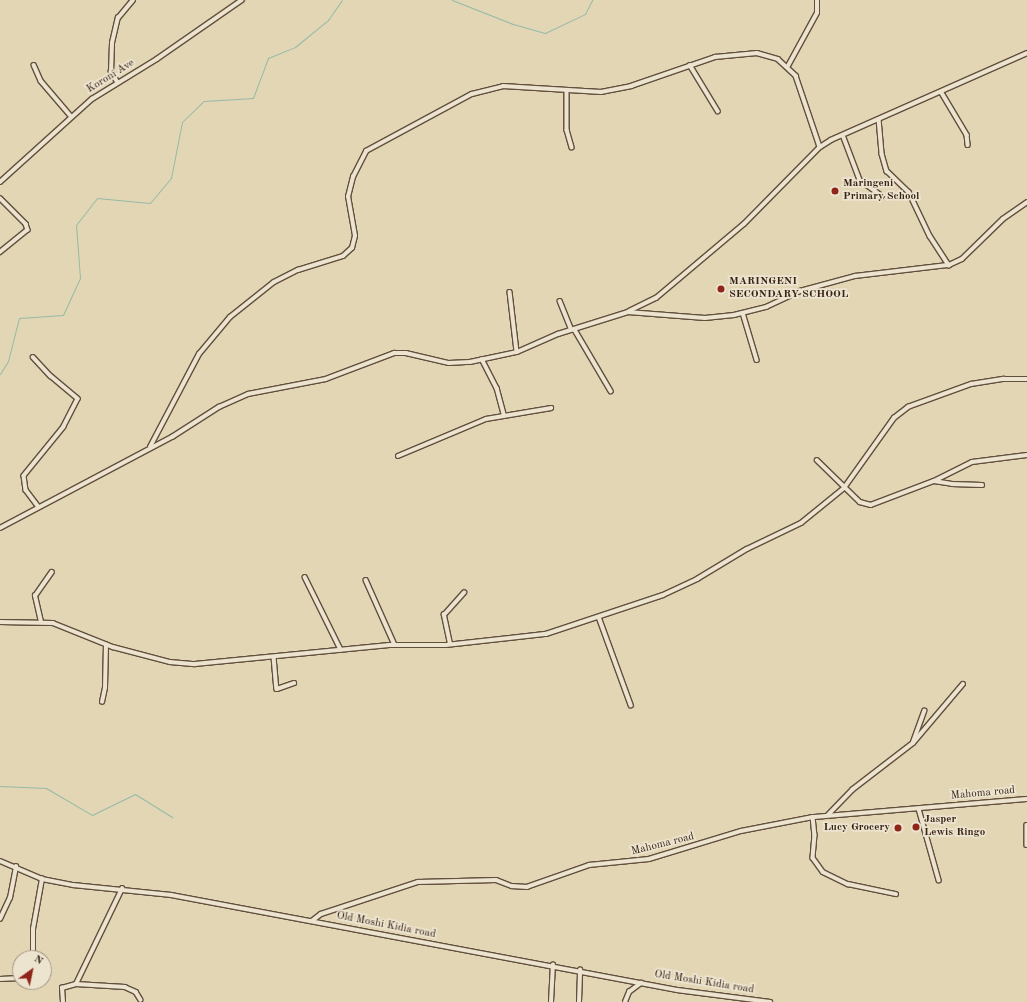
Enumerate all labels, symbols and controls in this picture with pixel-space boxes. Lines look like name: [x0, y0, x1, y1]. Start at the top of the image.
street label: Koroni Ave: [85, 57, 137, 97]
place label: Maringeni Primary School: [843, 178, 919, 204]
marker: Maringeni Primary School: [830, 186, 840, 196]
place label: MARINGENI SECONDARY SCHOOL: [729, 276, 848, 302]
marker: MARINGENI SECONDARY SCHOOL: [716, 284, 726, 294]
street label: Mahoma road: [950, 785, 1016, 803]
place label: Jasper Lewis Ringo: [924, 814, 985, 840]
place label: Lucy Grocery: [823, 821, 890, 835]
marker: Jasper Lewis Ringo: [911, 822, 921, 832]
marker: Lucy Grocery: [893, 823, 903, 833]
street label: Mahoma road: [630, 831, 696, 859]
street label: Old Moshi Kidia road: [335, 910, 437, 942]
north arrow: [12, 950, 52, 990]
text: N: [32, 953, 45, 967]
street label: Old Moshi Kidia road: [653, 969, 755, 997]

